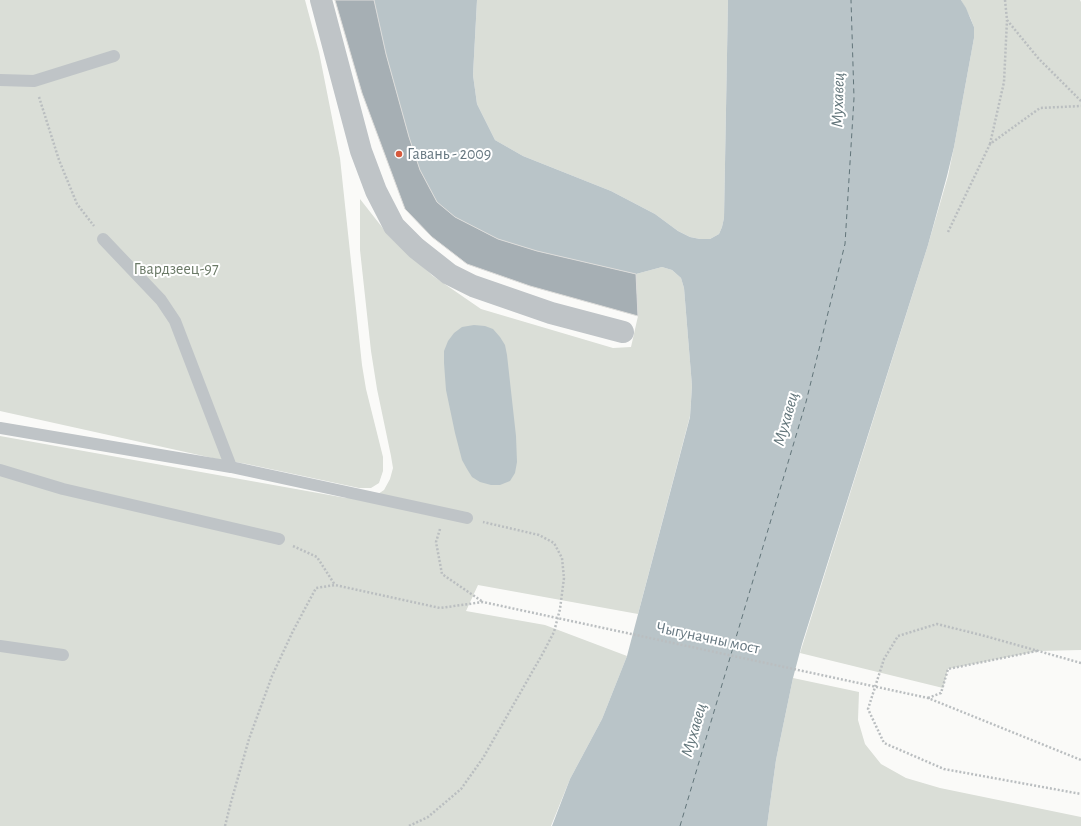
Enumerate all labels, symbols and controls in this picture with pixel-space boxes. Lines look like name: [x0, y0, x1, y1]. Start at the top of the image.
water label: Мухавец: [827, 72, 849, 128]
place label: Гавань - 2009: [407, 144, 491, 164]
marker: Гавань - 2009: [394, 149, 404, 159]
park label: Гвардзеец-97: [133, 259, 219, 279]
water label: Мухавец: [769, 390, 803, 448]
street label: Чыгуначны мост: [655, 618, 761, 658]
water label: Мухавец: [677, 701, 711, 759]

